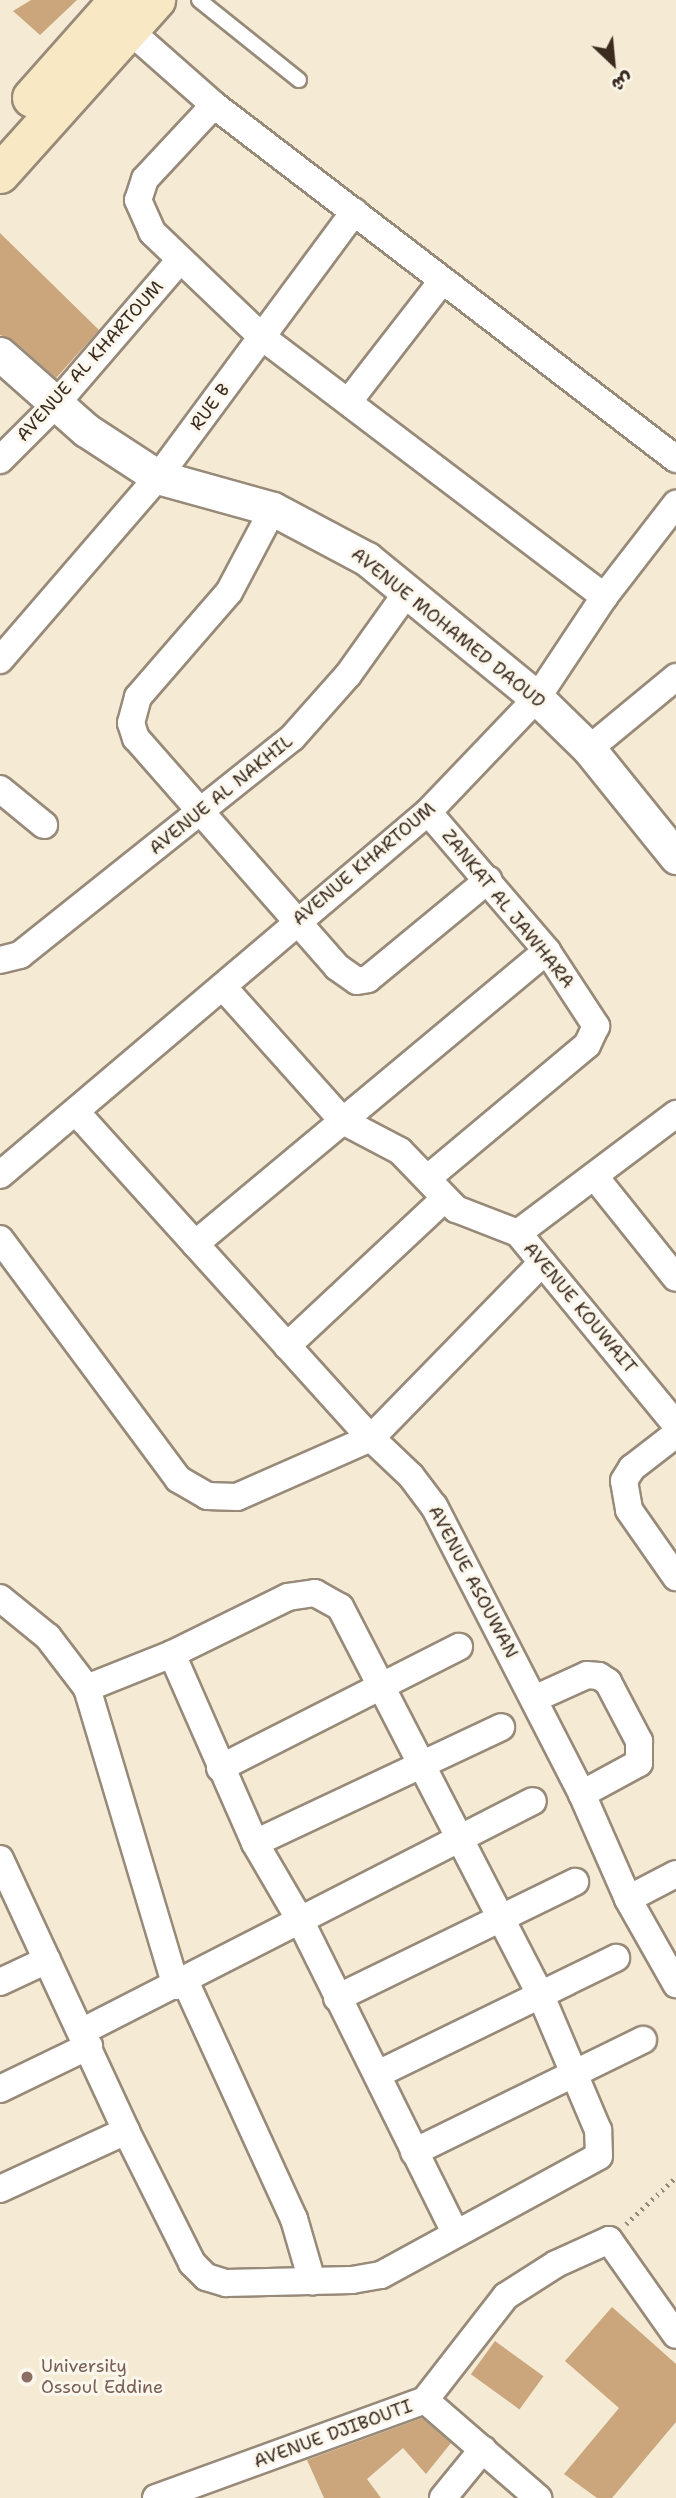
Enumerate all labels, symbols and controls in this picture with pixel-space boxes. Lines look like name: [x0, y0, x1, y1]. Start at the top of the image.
north arrow: [578, 28, 648, 98]
text: ش: [608, 67, 637, 98]
street label: AVENUE AL KHARTOUM: [12, 276, 168, 446]
street label: RUE B: [186, 379, 234, 435]
street label: AVENUE MOHAMED DAOUD: [347, 543, 549, 713]
street label: AVENUE AL NAKHIL: [145, 731, 297, 859]
street label: AVENUE KHARTOUM: [288, 798, 440, 930]
street label: ZANKAT AL JAWHARA: [437, 825, 579, 993]
street label: AVENUE KOUWAIT: [519, 1238, 641, 1378]
street label: AVENUE ASOUWAN: [424, 1502, 522, 1662]
place label: University Ossoul Eddine: [41, 2356, 163, 2398]
marker: University Ossoul Eddine: [19, 2369, 35, 2385]
street label: AVENUE DJIBOUTI: [251, 2395, 415, 2473]

